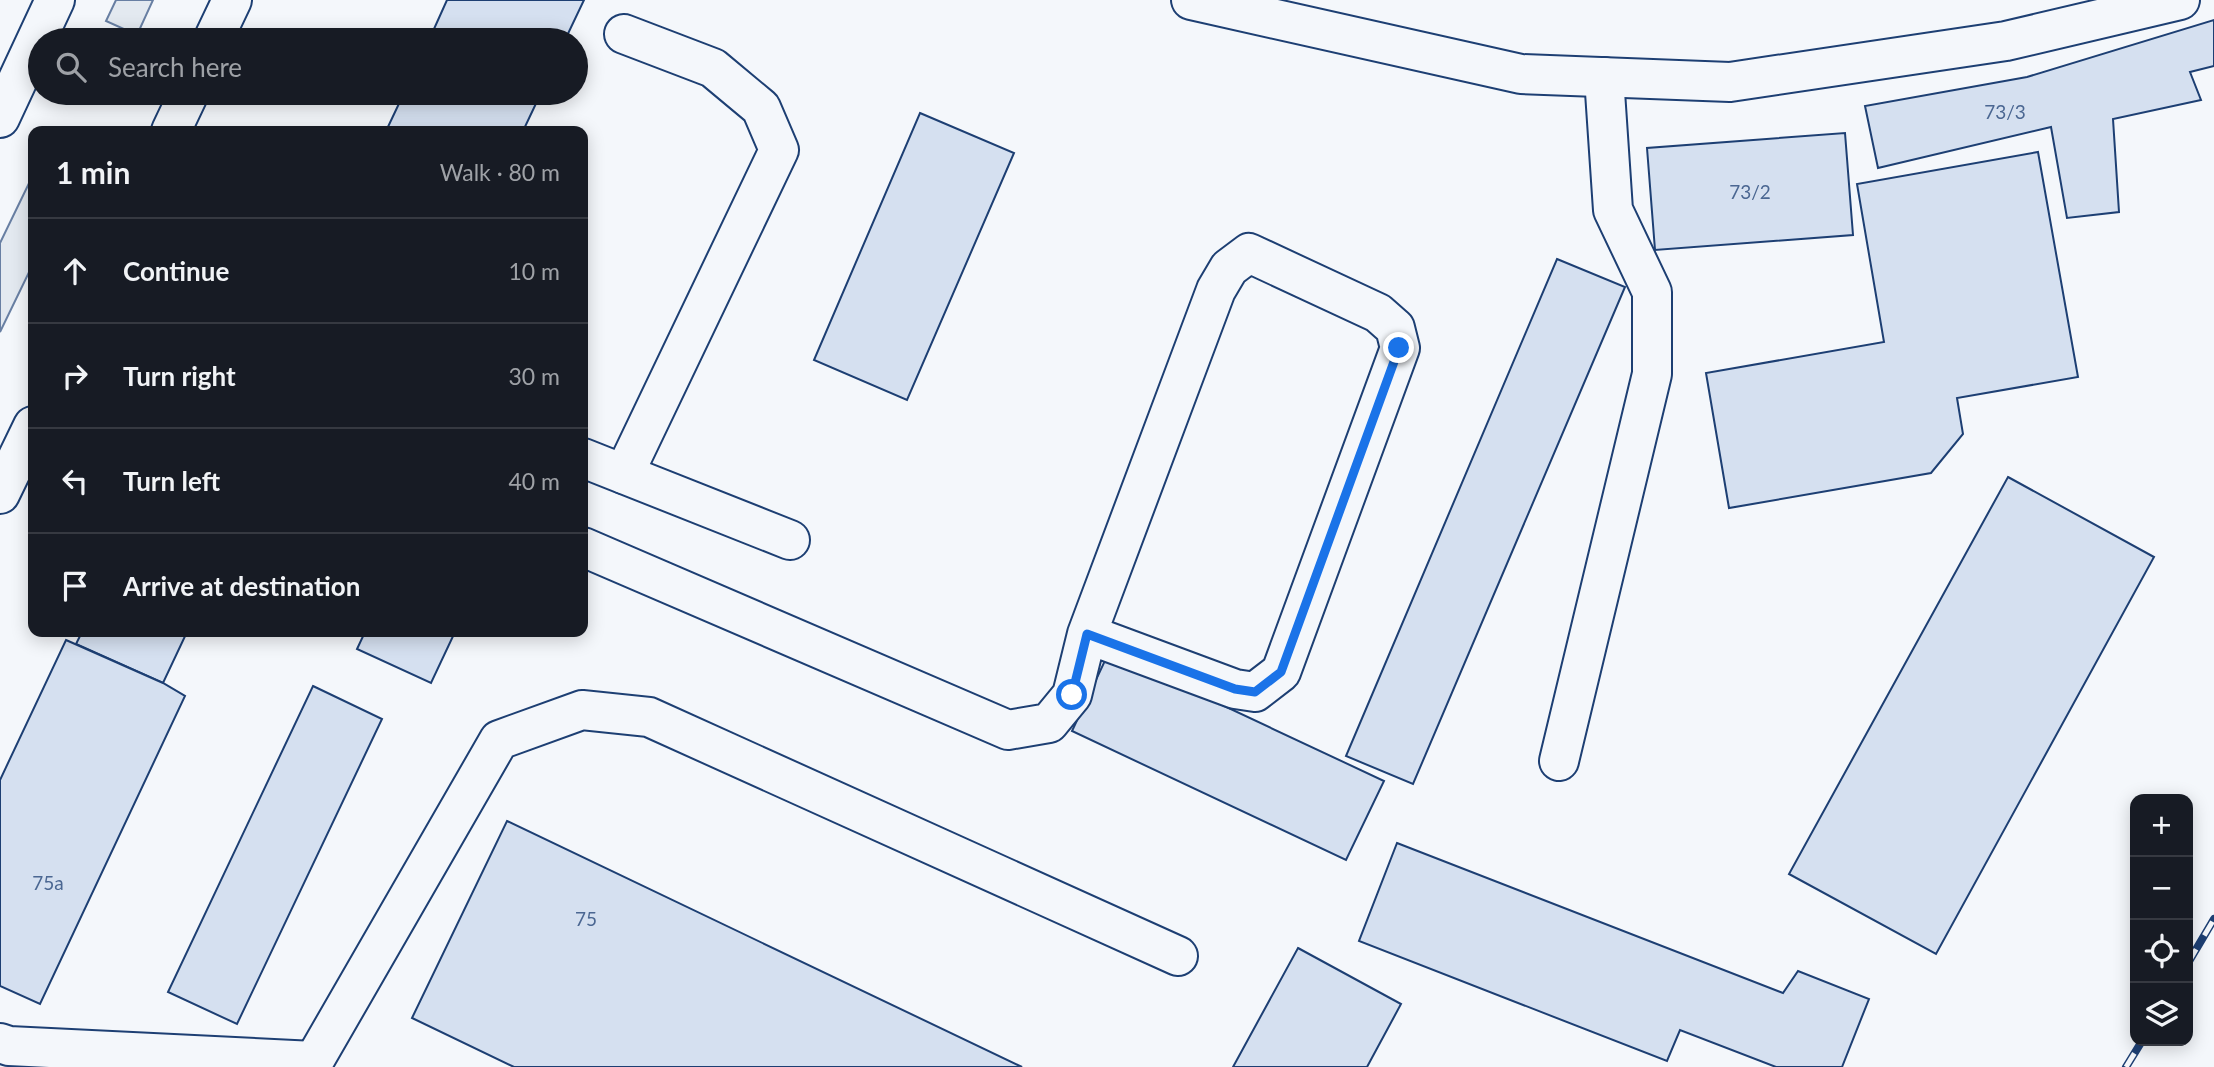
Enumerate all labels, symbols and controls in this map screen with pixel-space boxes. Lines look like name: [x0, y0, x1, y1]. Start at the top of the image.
search box: [28, 28, 588, 105]
icon: search: [52, 48, 90, 86]
text: Search here: [108, 51, 242, 83]
house number: 73/3: [1984, 100, 2026, 123]
text: 1 min: [56, 154, 130, 190]
text: Walk · 80 m: [440, 158, 560, 186]
house number: 73/2: [1729, 180, 1771, 203]
icon: ahead: [56, 252, 94, 290]
text: Continue: [123, 255, 229, 287]
text: 10 m: [509, 257, 560, 285]
route end: [1383, 332, 1414, 363]
icon: right: [56, 357, 94, 395]
text: Turn right: [123, 360, 236, 392]
text: 30 m: [509, 362, 560, 390]
icon: left: [56, 462, 94, 500]
text: Turn left: [123, 465, 220, 497]
text: 40 m: [509, 467, 560, 495]
icon: arrive: [56, 567, 94, 605]
text: Arrive at destination: [123, 570, 360, 602]
route start: [1056, 679, 1087, 710]
map controls: [2130, 794, 2193, 1046]
button: +: [2130, 794, 2193, 857]
button: −: [2130, 857, 2193, 920]
house number: 75a: [32, 871, 64, 894]
house number: 75: [575, 907, 597, 930]
button: locate: [2130, 920, 2193, 983]
button: layers: [2130, 983, 2193, 1046]

